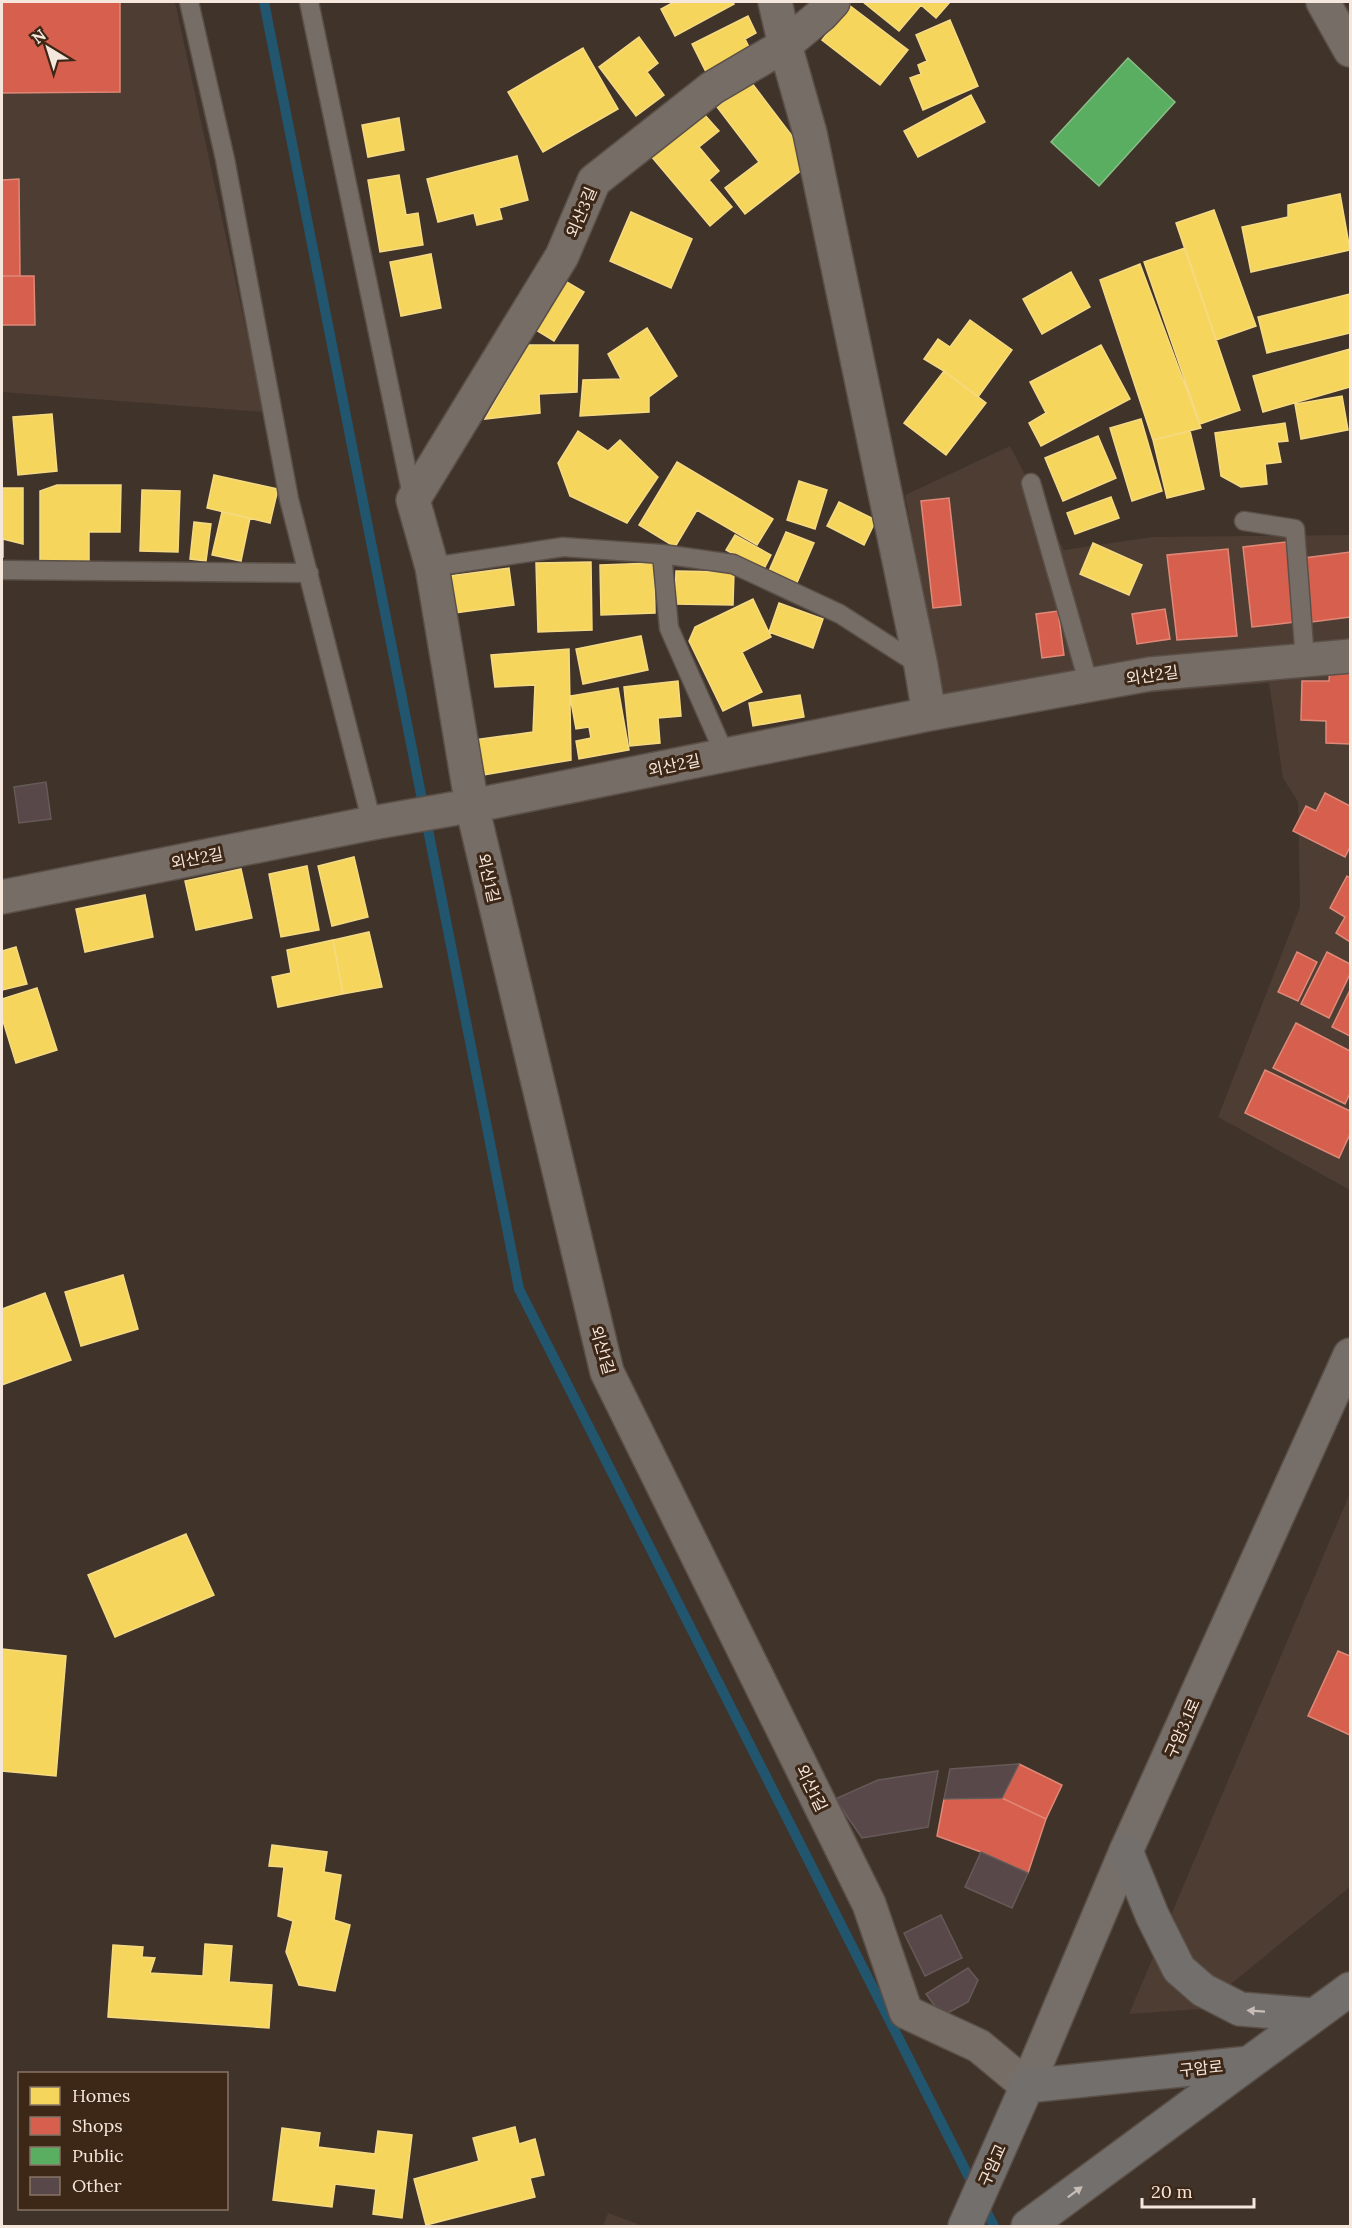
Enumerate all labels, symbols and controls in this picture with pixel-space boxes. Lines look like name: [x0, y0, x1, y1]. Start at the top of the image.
north arrow: [18, 18, 78, 78]
text: N: [28, 24, 50, 48]
street label: 외산3길: [561, 184, 601, 240]
street label: 외산2길: [1124, 661, 1180, 689]
street label: 외산2길: [646, 750, 702, 780]
street label: 외산2길: [169, 843, 225, 873]
street label: 외산1길: [474, 851, 504, 905]
street label: 외산1길: [586, 1323, 620, 1377]
street label: 구암3.1로: [1160, 1695, 1204, 1761]
street label: 외산1길: [792, 1761, 832, 1815]
one-way arrow: [1246, 2006, 1265, 2015]
street label: 구암로: [1178, 2056, 1224, 2080]
legend: [18, 2072, 228, 2210]
text: Homes: [72, 2084, 130, 2107]
text: Shops: [72, 2114, 123, 2137]
street label: 구암교: [974, 2141, 1010, 2189]
text: Public: [72, 2144, 124, 2167]
scale bar: [1142, 2171, 1254, 2209]
text: Other: [72, 2174, 122, 2197]
text: 20 m: [1151, 2180, 1193, 2203]
one-way arrow: [1068, 2186, 1083, 2198]

